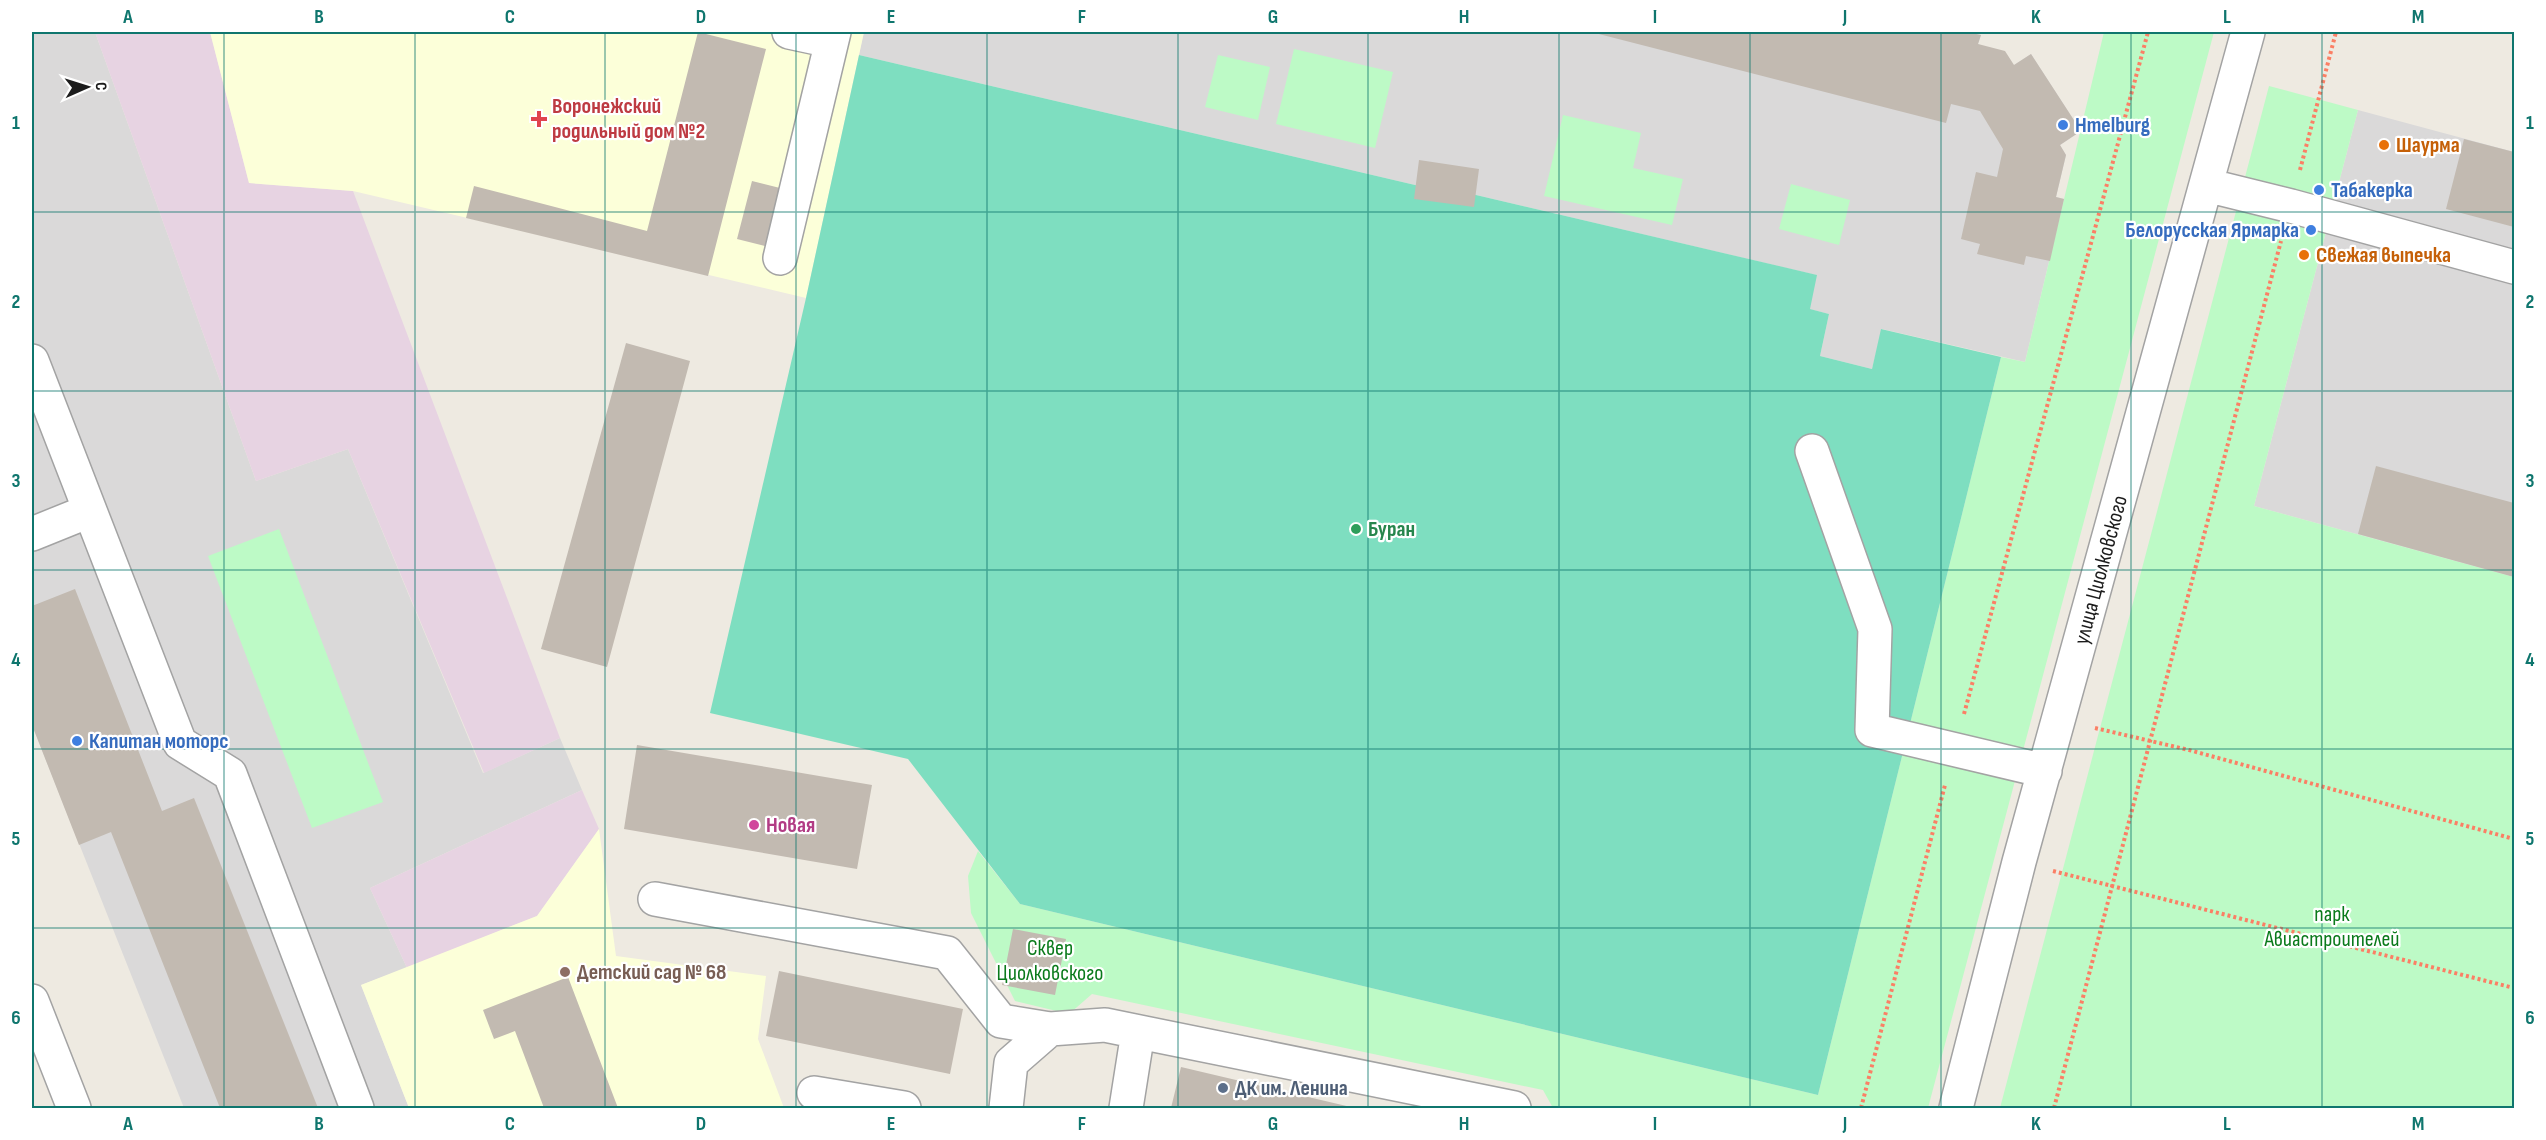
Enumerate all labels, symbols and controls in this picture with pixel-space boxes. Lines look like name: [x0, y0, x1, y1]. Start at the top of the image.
text: A: [122, 5, 133, 29]
text: B: [314, 5, 324, 29]
text: C: [505, 5, 515, 29]
text: D: [696, 5, 706, 29]
text: E: [887, 5, 895, 29]
text: F: [1078, 5, 1086, 29]
text: G: [1268, 5, 1278, 29]
text: H: [1459, 5, 1469, 29]
text: I: [1653, 5, 1657, 29]
text: J: [1842, 5, 1847, 29]
text: K: [2031, 5, 2041, 29]
text: L: [2223, 5, 2231, 29]
text: M: [2412, 5, 2424, 29]
north arrow: [57, 57, 117, 117]
text: С: [91, 82, 110, 91]
place label: Воронежский родильный дом №2: [552, 93, 705, 145]
marker: Воронежский родильный дом №2: [530, 110, 548, 128]
text: 1: [12, 111, 20, 135]
text: 1: [2526, 111, 2534, 135]
place label: Hmelburg: [2075, 112, 2150, 139]
marker: Hmelburg: [2056, 118, 2070, 132]
place label: Шаурма: [2396, 132, 2460, 159]
marker: Шаурма: [2377, 138, 2391, 152]
place label: Табакерка: [2331, 177, 2413, 204]
marker: Табакерка: [2312, 183, 2326, 197]
place label: Белорусская Ярмарка: [2125, 217, 2299, 244]
marker: Белорусская Ярмарка: [2304, 223, 2318, 237]
place label: Свежая выпечка: [2316, 242, 2451, 269]
marker: Свежая выпечка: [2297, 248, 2311, 262]
text: 2: [12, 290, 20, 314]
text: 2: [2526, 290, 2534, 314]
text: 3: [12, 469, 21, 493]
text: 3: [2526, 469, 2535, 493]
street label: улица Циолковского: [2068, 493, 2134, 647]
place label: Буран: [1368, 516, 1415, 543]
marker: Буран: [1349, 522, 1363, 536]
text: 4: [11, 648, 21, 672]
text: 4: [2525, 648, 2535, 672]
place label: Капитан моторс: [89, 728, 229, 755]
marker: Капитан моторс: [70, 734, 84, 748]
place label: Новая: [766, 812, 815, 839]
marker: Новая: [747, 818, 761, 832]
text: 5: [12, 827, 21, 851]
text: 5: [2526, 827, 2535, 851]
park label: парк Авиастроителей: [2264, 901, 2399, 953]
park label: Сквер Циолковского: [997, 935, 1103, 987]
place label: Детский сад № 68: [577, 959, 726, 986]
marker: Детский сад № 68: [558, 965, 572, 979]
text: 6: [11, 1006, 21, 1030]
text: 6: [2525, 1006, 2535, 1030]
place label: ДК им. Ленина: [1235, 1075, 1348, 1102]
marker: ДК им. Ленина: [1216, 1081, 1230, 1095]
text: A: [122, 1112, 133, 1136]
text: B: [314, 1112, 324, 1136]
text: C: [505, 1112, 515, 1136]
text: D: [696, 1112, 706, 1136]
text: E: [887, 1112, 895, 1136]
text: F: [1078, 1112, 1086, 1136]
text: G: [1268, 1112, 1278, 1136]
text: H: [1459, 1112, 1469, 1136]
text: I: [1653, 1112, 1657, 1136]
text: J: [1842, 1112, 1847, 1136]
text: K: [2031, 1112, 2041, 1136]
text: L: [2223, 1112, 2231, 1136]
text: M: [2412, 1112, 2424, 1136]

